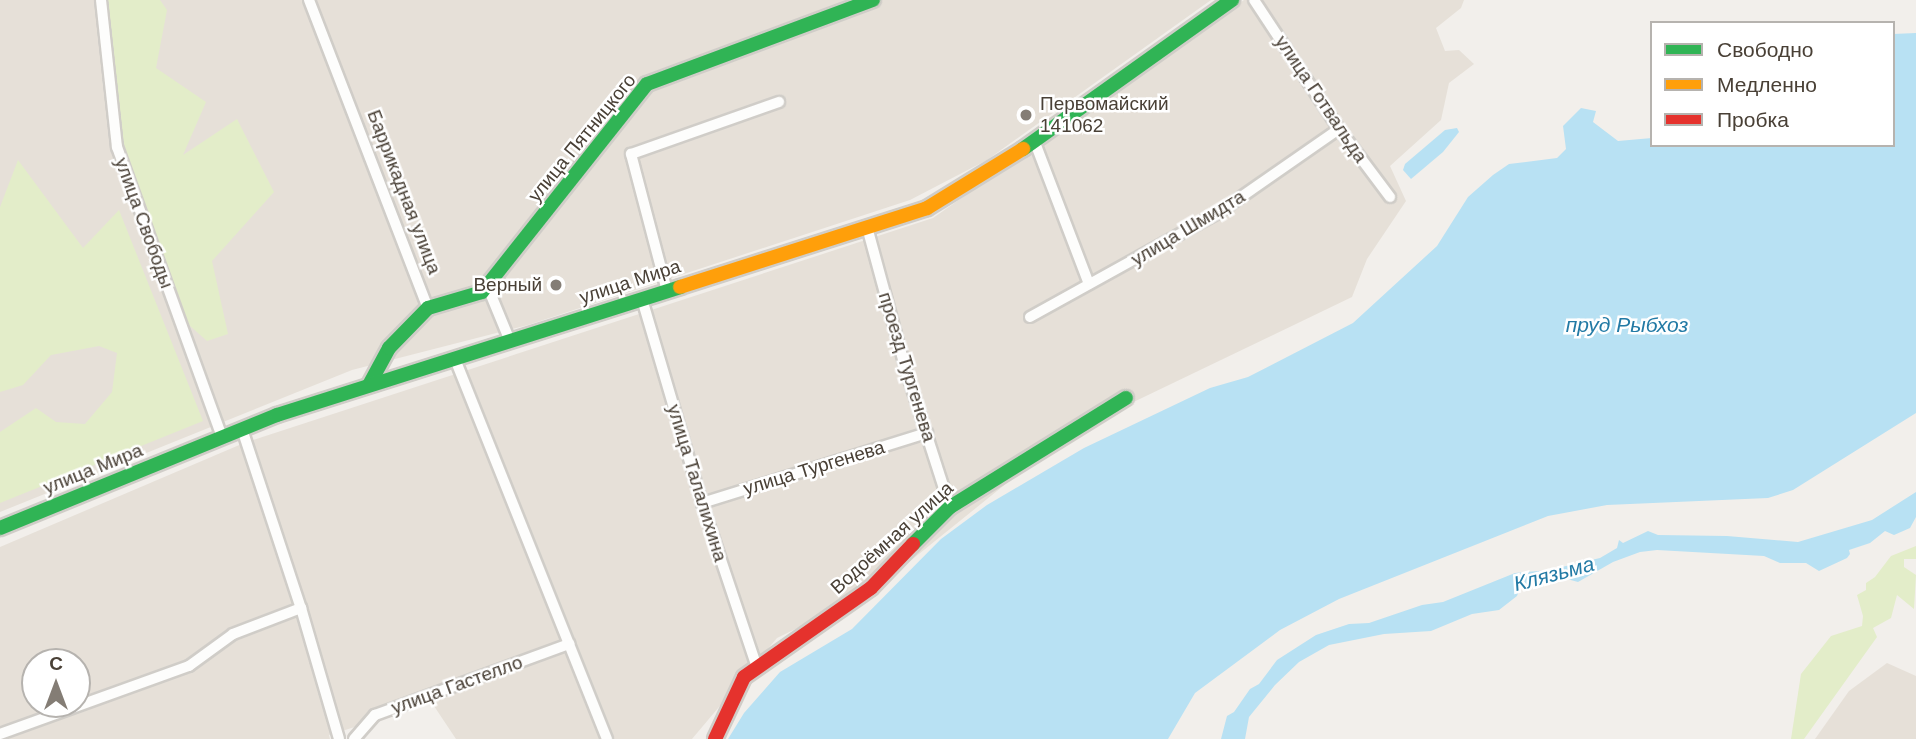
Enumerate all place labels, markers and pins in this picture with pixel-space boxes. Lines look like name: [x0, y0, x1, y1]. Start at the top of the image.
place label: Первомайский 141062: [1040, 93, 1169, 137]
marker: Первомайский 141062: [1018, 107, 1034, 123]
place label: Верный: [473, 274, 542, 296]
marker: Верный: [548, 277, 564, 293]

